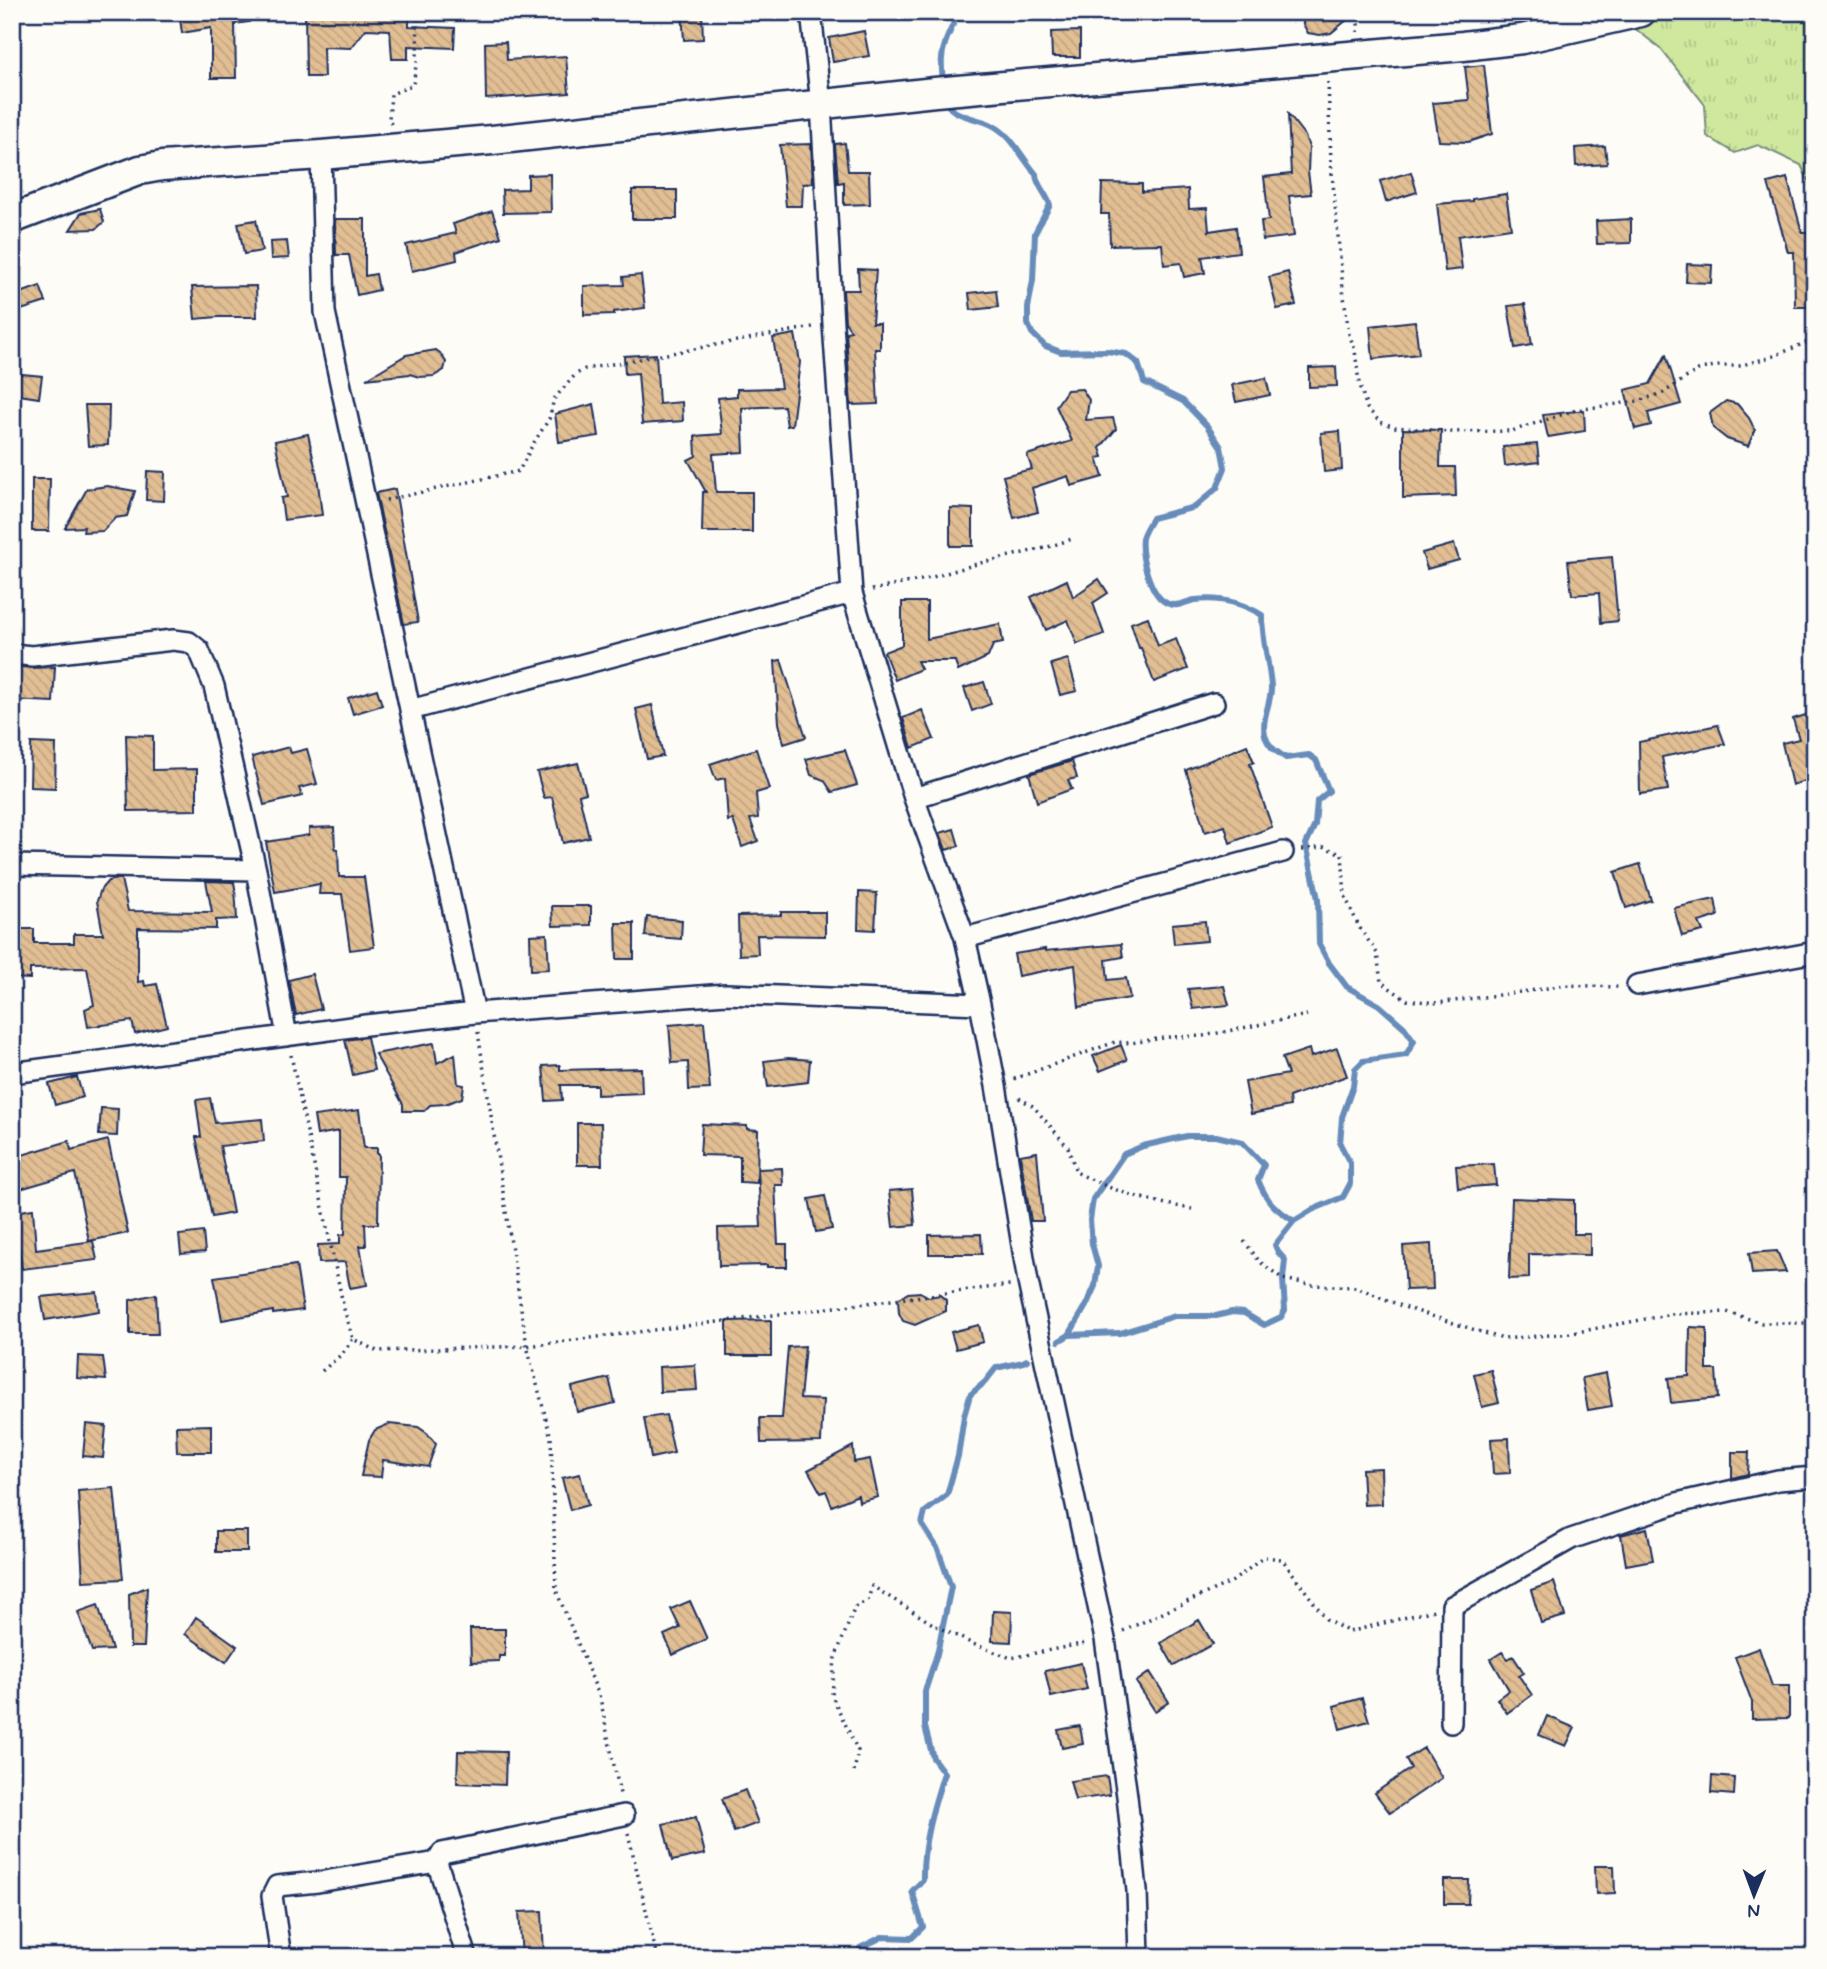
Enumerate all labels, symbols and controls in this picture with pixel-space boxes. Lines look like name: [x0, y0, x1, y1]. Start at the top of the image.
north arrow: [1718, 1860, 1788, 1930]
text: N: [1747, 1898, 1760, 1923]

